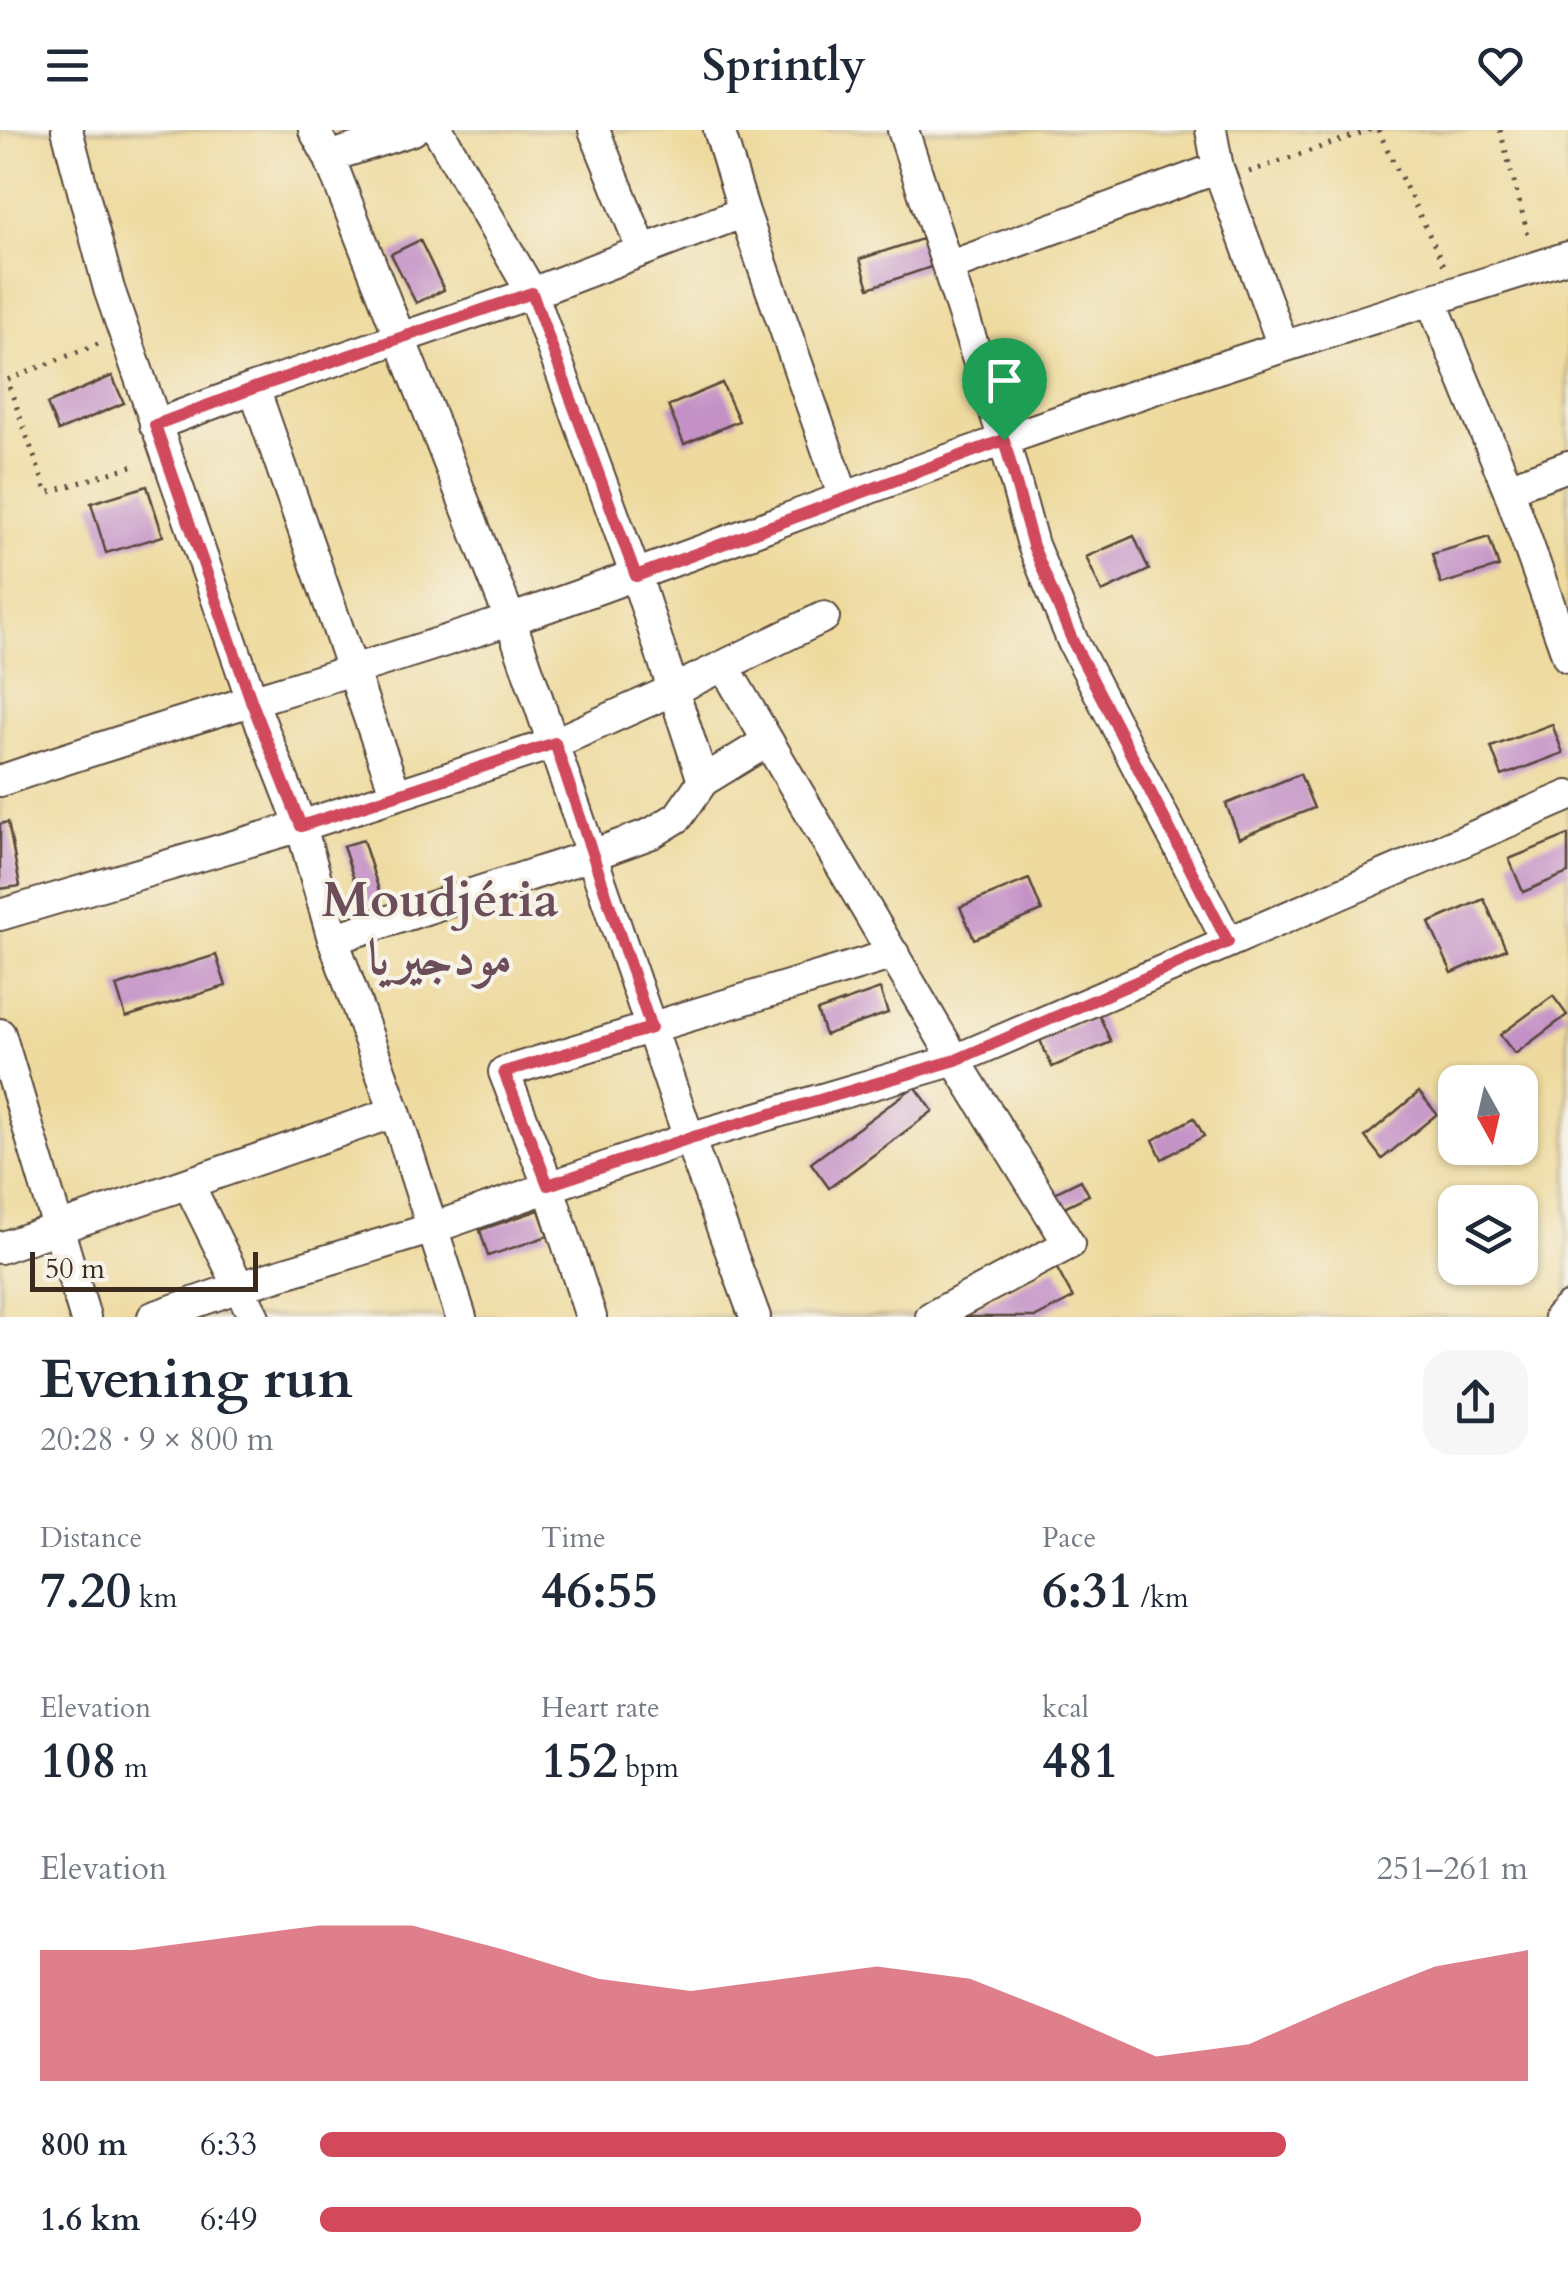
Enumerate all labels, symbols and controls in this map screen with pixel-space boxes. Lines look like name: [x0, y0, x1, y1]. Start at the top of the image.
text: Sprintly: [702, 35, 866, 96]
icon: menu: [40, 38, 95, 93]
icon: heart: [1473, 38, 1528, 93]
pin: [962, 338, 1047, 441]
icon: arrive: [977, 353, 1032, 408]
district label: Moudjéria مودجيريا: [321, 866, 559, 992]
north arrow: [1438, 1065, 1538, 1165]
map controls: [1438, 1065, 1538, 1285]
button: layers: [1438, 1185, 1538, 1285]
scale bar: [30, 1247, 258, 1292]
text: 50 m: [45, 1250, 105, 1288]
text: Evening run: [40, 1343, 353, 1417]
button: share: [1423, 1350, 1528, 1455]
text: 20:28 · 9 × 800 m: [40, 1418, 274, 1462]
text: Distance: [40, 1519, 142, 1557]
text: Time: [541, 1519, 606, 1557]
text: Pace: [1042, 1519, 1096, 1557]
text: 7.20: [40, 1557, 131, 1625]
text: 46:55: [541, 1557, 658, 1625]
text: 6:31: [1042, 1557, 1133, 1625]
text: km: [131, 1579, 178, 1617]
text: /km: [1133, 1579, 1189, 1617]
text: Elevation: [40, 1689, 151, 1727]
text: Heart rate: [541, 1689, 660, 1727]
text: kcal: [1042, 1689, 1089, 1727]
text: 108: [40, 1727, 117, 1795]
text: 152: [541, 1727, 618, 1795]
text: 481: [1042, 1727, 1119, 1795]
text: m: [117, 1749, 148, 1787]
text: bpm: [618, 1749, 679, 1787]
text: Elevation: [40, 1847, 167, 1891]
text: 251–261 m: [1376, 1847, 1528, 1891]
text: 800 m: [40, 2123, 127, 2167]
text: 6:33: [200, 2123, 257, 2167]
text: 1.6 km: [40, 2198, 140, 2242]
text: 6:49: [200, 2198, 257, 2242]

